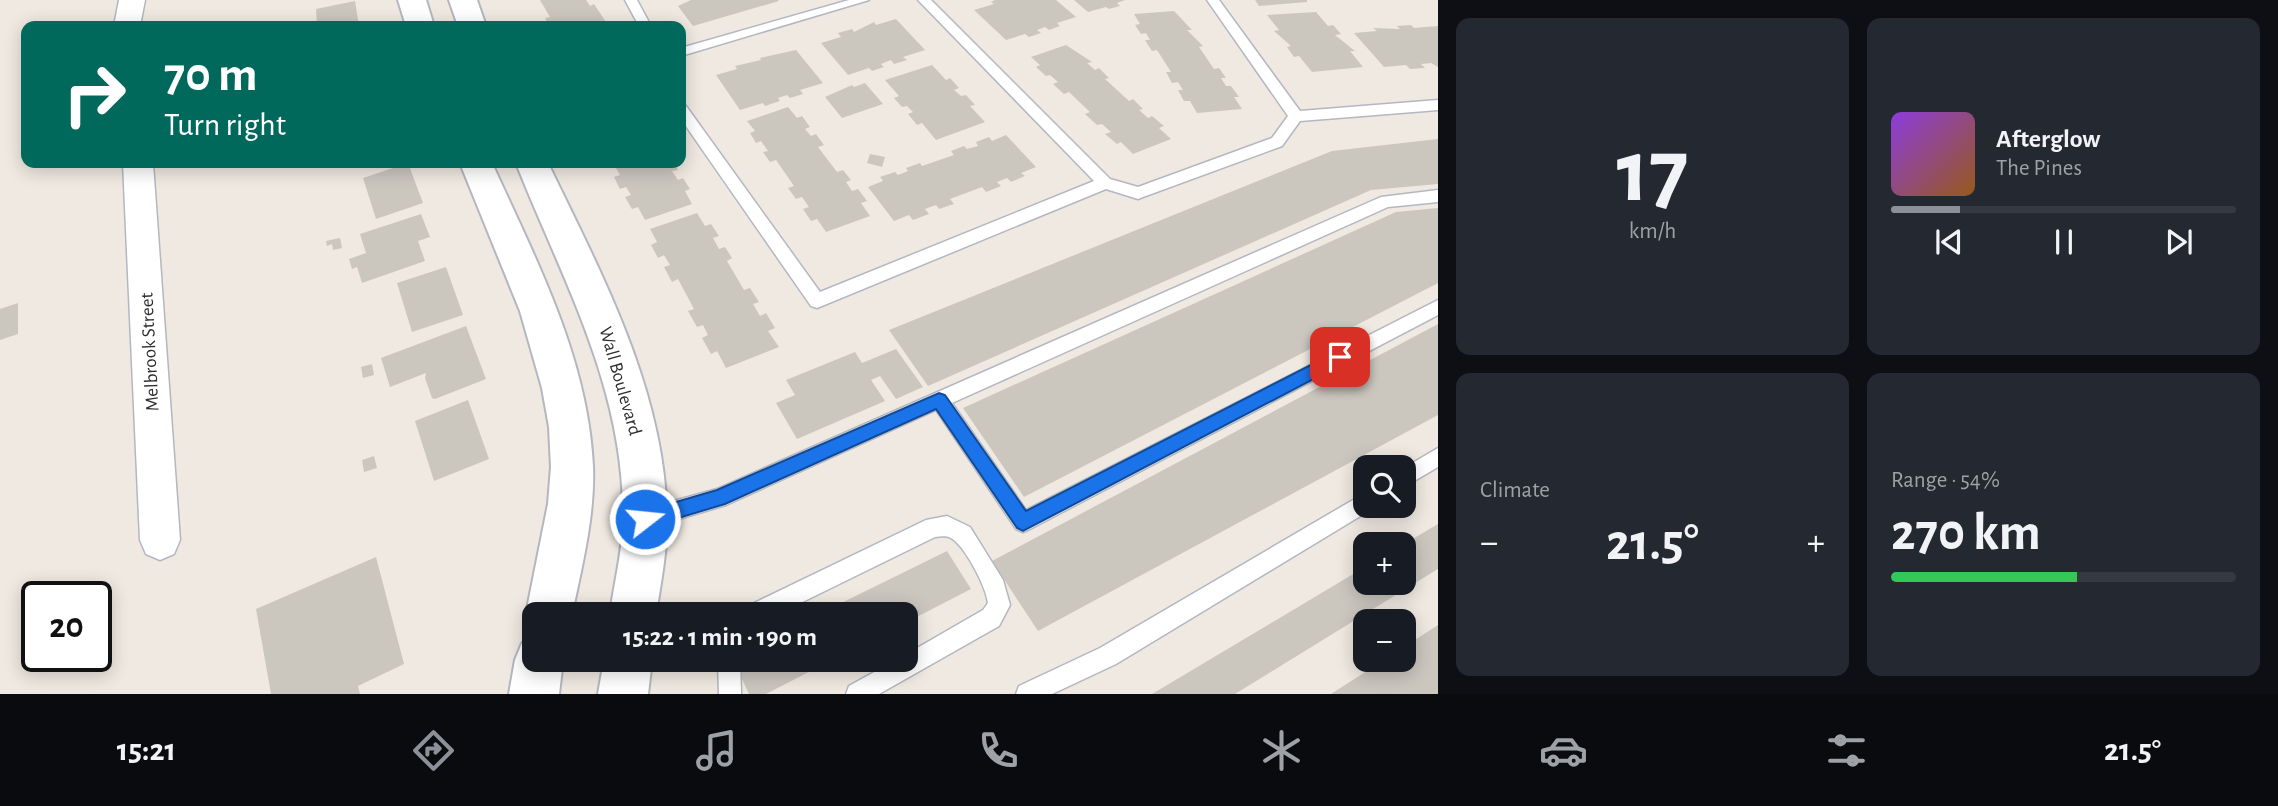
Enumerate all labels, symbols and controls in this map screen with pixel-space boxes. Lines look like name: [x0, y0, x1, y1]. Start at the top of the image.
icon: right: [49, 49, 140, 140]
text: 70 m: [164, 51, 258, 100]
text: Turn right: [164, 109, 286, 141]
text: Afterglow: [1996, 126, 2100, 152]
text: 17: [1616, 127, 1689, 218]
text: The Pines: [1996, 157, 2082, 180]
text: km/h: [1629, 220, 1676, 243]
icon: previous: [1930, 223, 1968, 261]
icon: pause: [2045, 223, 2083, 261]
icon: next: [2160, 223, 2198, 261]
street label: Melbrook Street: [137, 292, 163, 412]
street label: Wall Boulevard: [595, 325, 645, 438]
pin: [1310, 327, 1370, 387]
icon: arrive: [1321, 338, 1359, 376]
map controls: [1353, 455, 1416, 672]
button: search: [1353, 455, 1416, 518]
text: Range · 54%: [1891, 469, 2000, 492]
text: Climate: [1480, 479, 1550, 502]
position arrow: [608, 482, 682, 556]
text: 270 km: [1891, 507, 2041, 559]
text: 21.5°: [1606, 517, 1699, 569]
text: −: [1480, 524, 1498, 562]
text: +: [1807, 524, 1825, 562]
button: +: [1353, 532, 1416, 595]
speed limit sign: 20: [21, 581, 112, 672]
button: −: [1353, 609, 1416, 672]
text: 15:22 · 1 min · 190 m: [623, 624, 817, 650]
icon: directions: [409, 726, 458, 775]
icon: music: [692, 726, 741, 775]
icon: phone: [974, 726, 1023, 775]
icon: climate: [1257, 726, 1306, 775]
icon: car: [1539, 726, 1588, 775]
icon: filters: [1822, 726, 1871, 775]
text: 15:21: [117, 734, 176, 766]
text: 21.5°: [2104, 734, 2161, 766]

